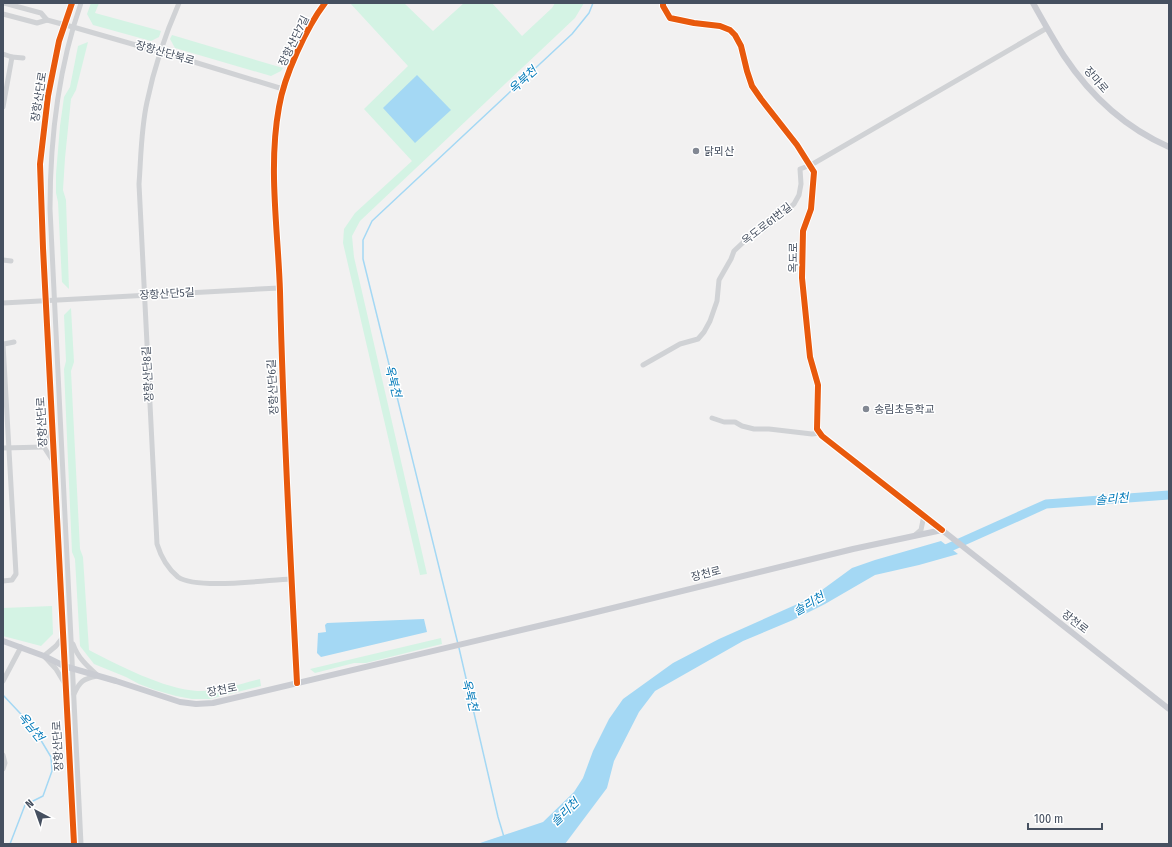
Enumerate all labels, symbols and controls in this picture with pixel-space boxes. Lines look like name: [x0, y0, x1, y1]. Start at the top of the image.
street label: 장항산단7길: [276, 13, 312, 69]
street label: 장항산단북로: [134, 38, 196, 68]
water label: 옥북천: [506, 62, 541, 96]
street label: 장마로: [1081, 64, 1111, 96]
street label: 장항산단로: [29, 71, 49, 123]
place label: 닭뫼산: [704, 145, 734, 158]
marker: 닭뫼산: [691, 146, 701, 156]
street label: 옥도로61번길: [739, 200, 795, 248]
street label: 옥도로: [787, 243, 800, 273]
street label: 장항산단5길: [139, 286, 195, 302]
street label: 장항산단8길: [140, 346, 156, 402]
street label: 장항산단6길: [265, 359, 281, 415]
water label: 옥북천: [382, 363, 404, 401]
street label: 장항산단로: [34, 396, 50, 448]
place label: 송림초등학교: [874, 403, 935, 416]
marker: 송림초등학교: [861, 404, 871, 414]
water label: 솔리천: [1095, 491, 1131, 507]
street label: 장천로: [690, 564, 722, 584]
water label: 솔리천: [791, 588, 828, 619]
street label: 장천로: [1059, 608, 1091, 636]
water label: 옥북천: [459, 677, 481, 715]
street label: 장천로: [206, 681, 238, 699]
water label: 옥남천: [15, 710, 48, 746]
street label: 장항산단로: [50, 720, 66, 772]
north arrow: [16, 791, 56, 831]
water label: 솔리천: [548, 794, 583, 829]
text: N: [23, 797, 37, 811]
scale bar: [1028, 805, 1102, 831]
text: 100 m: [1034, 812, 1063, 826]

